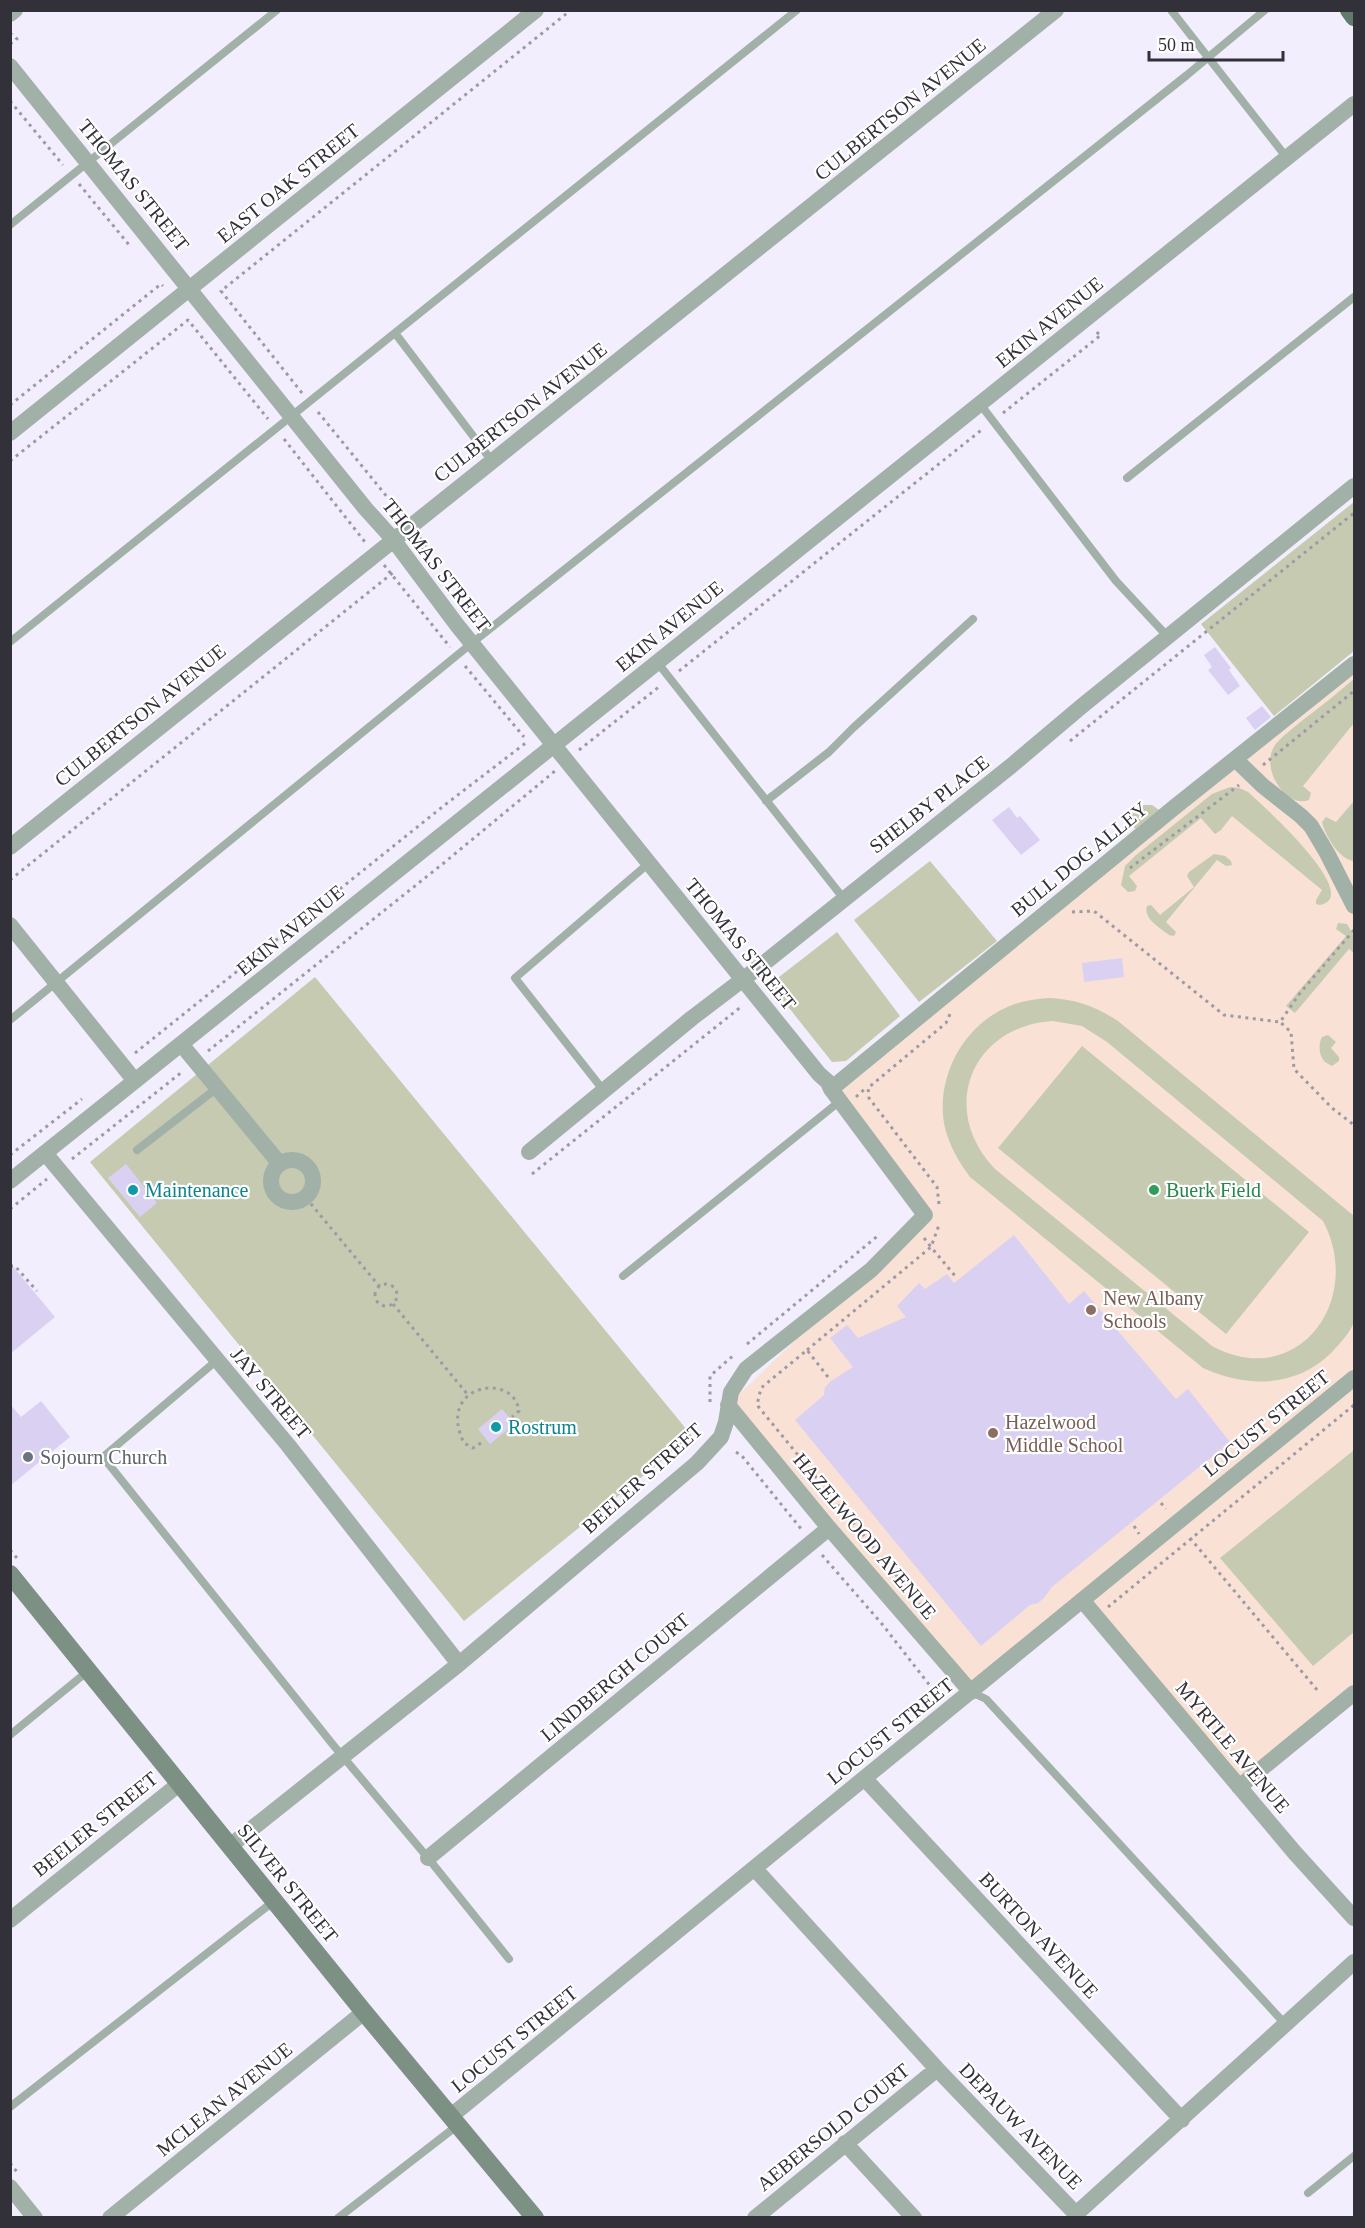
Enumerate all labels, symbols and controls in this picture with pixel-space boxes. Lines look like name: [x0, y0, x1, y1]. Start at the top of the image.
scale bar: [1149, 24, 1282, 62]
street label: CULBERTSON AVENUE: [810, 33, 990, 185]
text: 50 m: [1158, 35, 1195, 55]
street label: THOMAS STREET: [74, 115, 194, 255]
street label: EAST OAK STREET: [213, 119, 363, 247]
street label: EKIN AVENUE: [991, 272, 1107, 372]
street label: CULBERTSON AVENUE: [429, 338, 611, 486]
street label: THOMAS STREET: [378, 494, 496, 636]
street label: EKIN AVENUE: [611, 576, 727, 676]
street label: CULBERTSON AVENUE: [50, 639, 230, 791]
street label: SHELBY PLACE: [865, 751, 993, 857]
street label: BULL DOG ALLEY: [1006, 797, 1152, 921]
street label: THOMAS STREET: [681, 874, 801, 1014]
street label: EKIN AVENUE: [232, 880, 348, 980]
place label: Maintenance: [145, 1179, 248, 1201]
place label: Buerk Field: [1166, 1179, 1261, 1201]
marker: Maintenance: [126, 1183, 140, 1197]
marker: Buerk Field: [1147, 1183, 1161, 1197]
place label: New Albany Schools: [1103, 1287, 1204, 1332]
marker: New Albany Schools: [1084, 1303, 1098, 1317]
street label: JAY STREET: [226, 1343, 316, 1443]
street label: LOCUST STREET: [1199, 1365, 1333, 1481]
place label: Hazelwood Middle School: [1005, 1411, 1124, 1456]
place label: Rostrum: [508, 1416, 577, 1438]
street label: BEELER STREET: [577, 1418, 707, 1538]
marker: Rostrum: [489, 1420, 503, 1434]
marker: Hazelwood Middle School: [986, 1426, 1000, 1440]
place label: Sojourn Church: [40, 1446, 167, 1469]
street label: HAZELWOOD AVENUE: [789, 1449, 941, 1623]
marker: Sojourn Church: [21, 1450, 35, 1464]
street label: LINDBERGH COURT: [536, 1608, 694, 1746]
street label: LOCUST STREET: [823, 1673, 957, 1789]
street label: MYRTLE AVENUE: [1172, 1677, 1294, 1817]
street label: BEELER STREET: [28, 1767, 162, 1881]
street label: SILVER STREET: [233, 1819, 343, 1947]
street label: BURTON AVENUE: [975, 1867, 1103, 2003]
street label: LOCUST STREET: [447, 1981, 581, 2097]
street label: MCLEAN AVENUE: [152, 2038, 296, 2160]
street label: DEPAUW AVENUE: [955, 2058, 1087, 2194]
street label: AEBERSOLD COURT: [752, 2059, 914, 2195]

